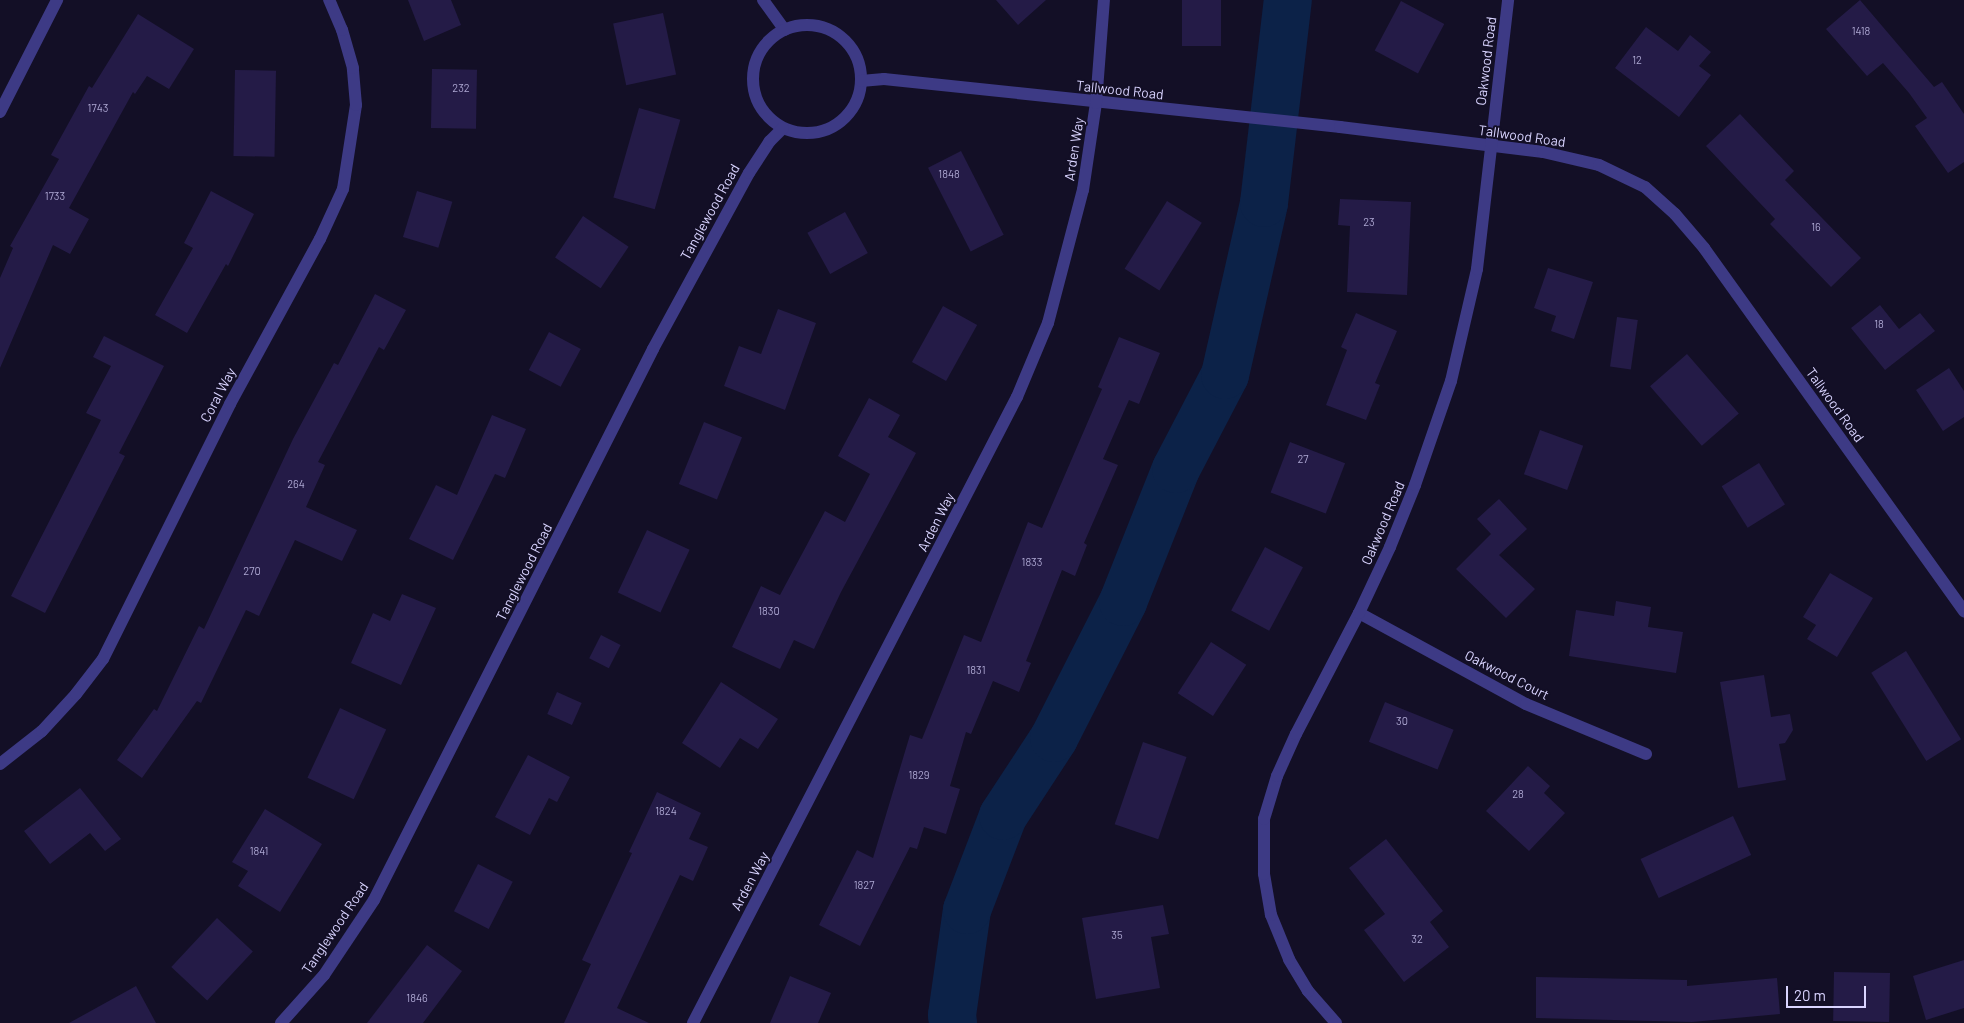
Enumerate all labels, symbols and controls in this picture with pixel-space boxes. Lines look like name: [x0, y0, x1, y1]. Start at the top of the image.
street label: Oakwood Road: [1472, 16, 1500, 106]
house number: 1418: [1852, 24, 1870, 38]
house number: 12: [1632, 53, 1642, 67]
street label: Tallwood Road: [1075, 77, 1165, 103]
house number: 232: [452, 81, 470, 95]
house number: 1743: [88, 101, 108, 115]
street label: Arden Way: [1061, 116, 1087, 182]
street label: Tallwood Road: [1477, 122, 1567, 150]
street label: Tanglewood Road: [677, 161, 743, 263]
house number: 1848: [938, 167, 960, 181]
house number: 1733: [45, 189, 65, 203]
house number: 23: [1363, 215, 1375, 229]
house number: 16: [1811, 220, 1821, 234]
house number: 18: [1874, 317, 1884, 331]
street label: Coral Way: [197, 365, 239, 425]
street label: Tallwood Road: [1802, 365, 1868, 445]
house number: 27: [1297, 452, 1309, 466]
house number: 264: [287, 477, 305, 491]
street label: Oakwood Road: [1358, 479, 1408, 567]
street label: Arden Way: [914, 490, 958, 554]
street label: Tanglewood Road: [492, 521, 556, 623]
house number: 1833: [1022, 555, 1042, 569]
house number: 270: [243, 564, 261, 578]
house number: 1830: [758, 604, 780, 618]
street label: Oakwood Court: [1462, 647, 1552, 703]
house number: 1831: [966, 663, 986, 677]
house number: 30: [1396, 714, 1408, 728]
house number: 1829: [908, 768, 930, 782]
house number: 28: [1512, 787, 1524, 801]
house number: 1824: [655, 804, 677, 818]
house number: 1841: [250, 844, 268, 858]
street label: Arden Way: [728, 849, 772, 913]
house number: 1827: [854, 878, 874, 892]
street label: Tanglewood Road: [298, 879, 372, 977]
house number: 35: [1111, 928, 1123, 942]
house number: 32: [1411, 932, 1423, 946]
scale bar: [1789, 976, 1869, 1008]
text: 20 m: [1794, 986, 1826, 1004]
house number: 1846: [406, 991, 428, 1005]

